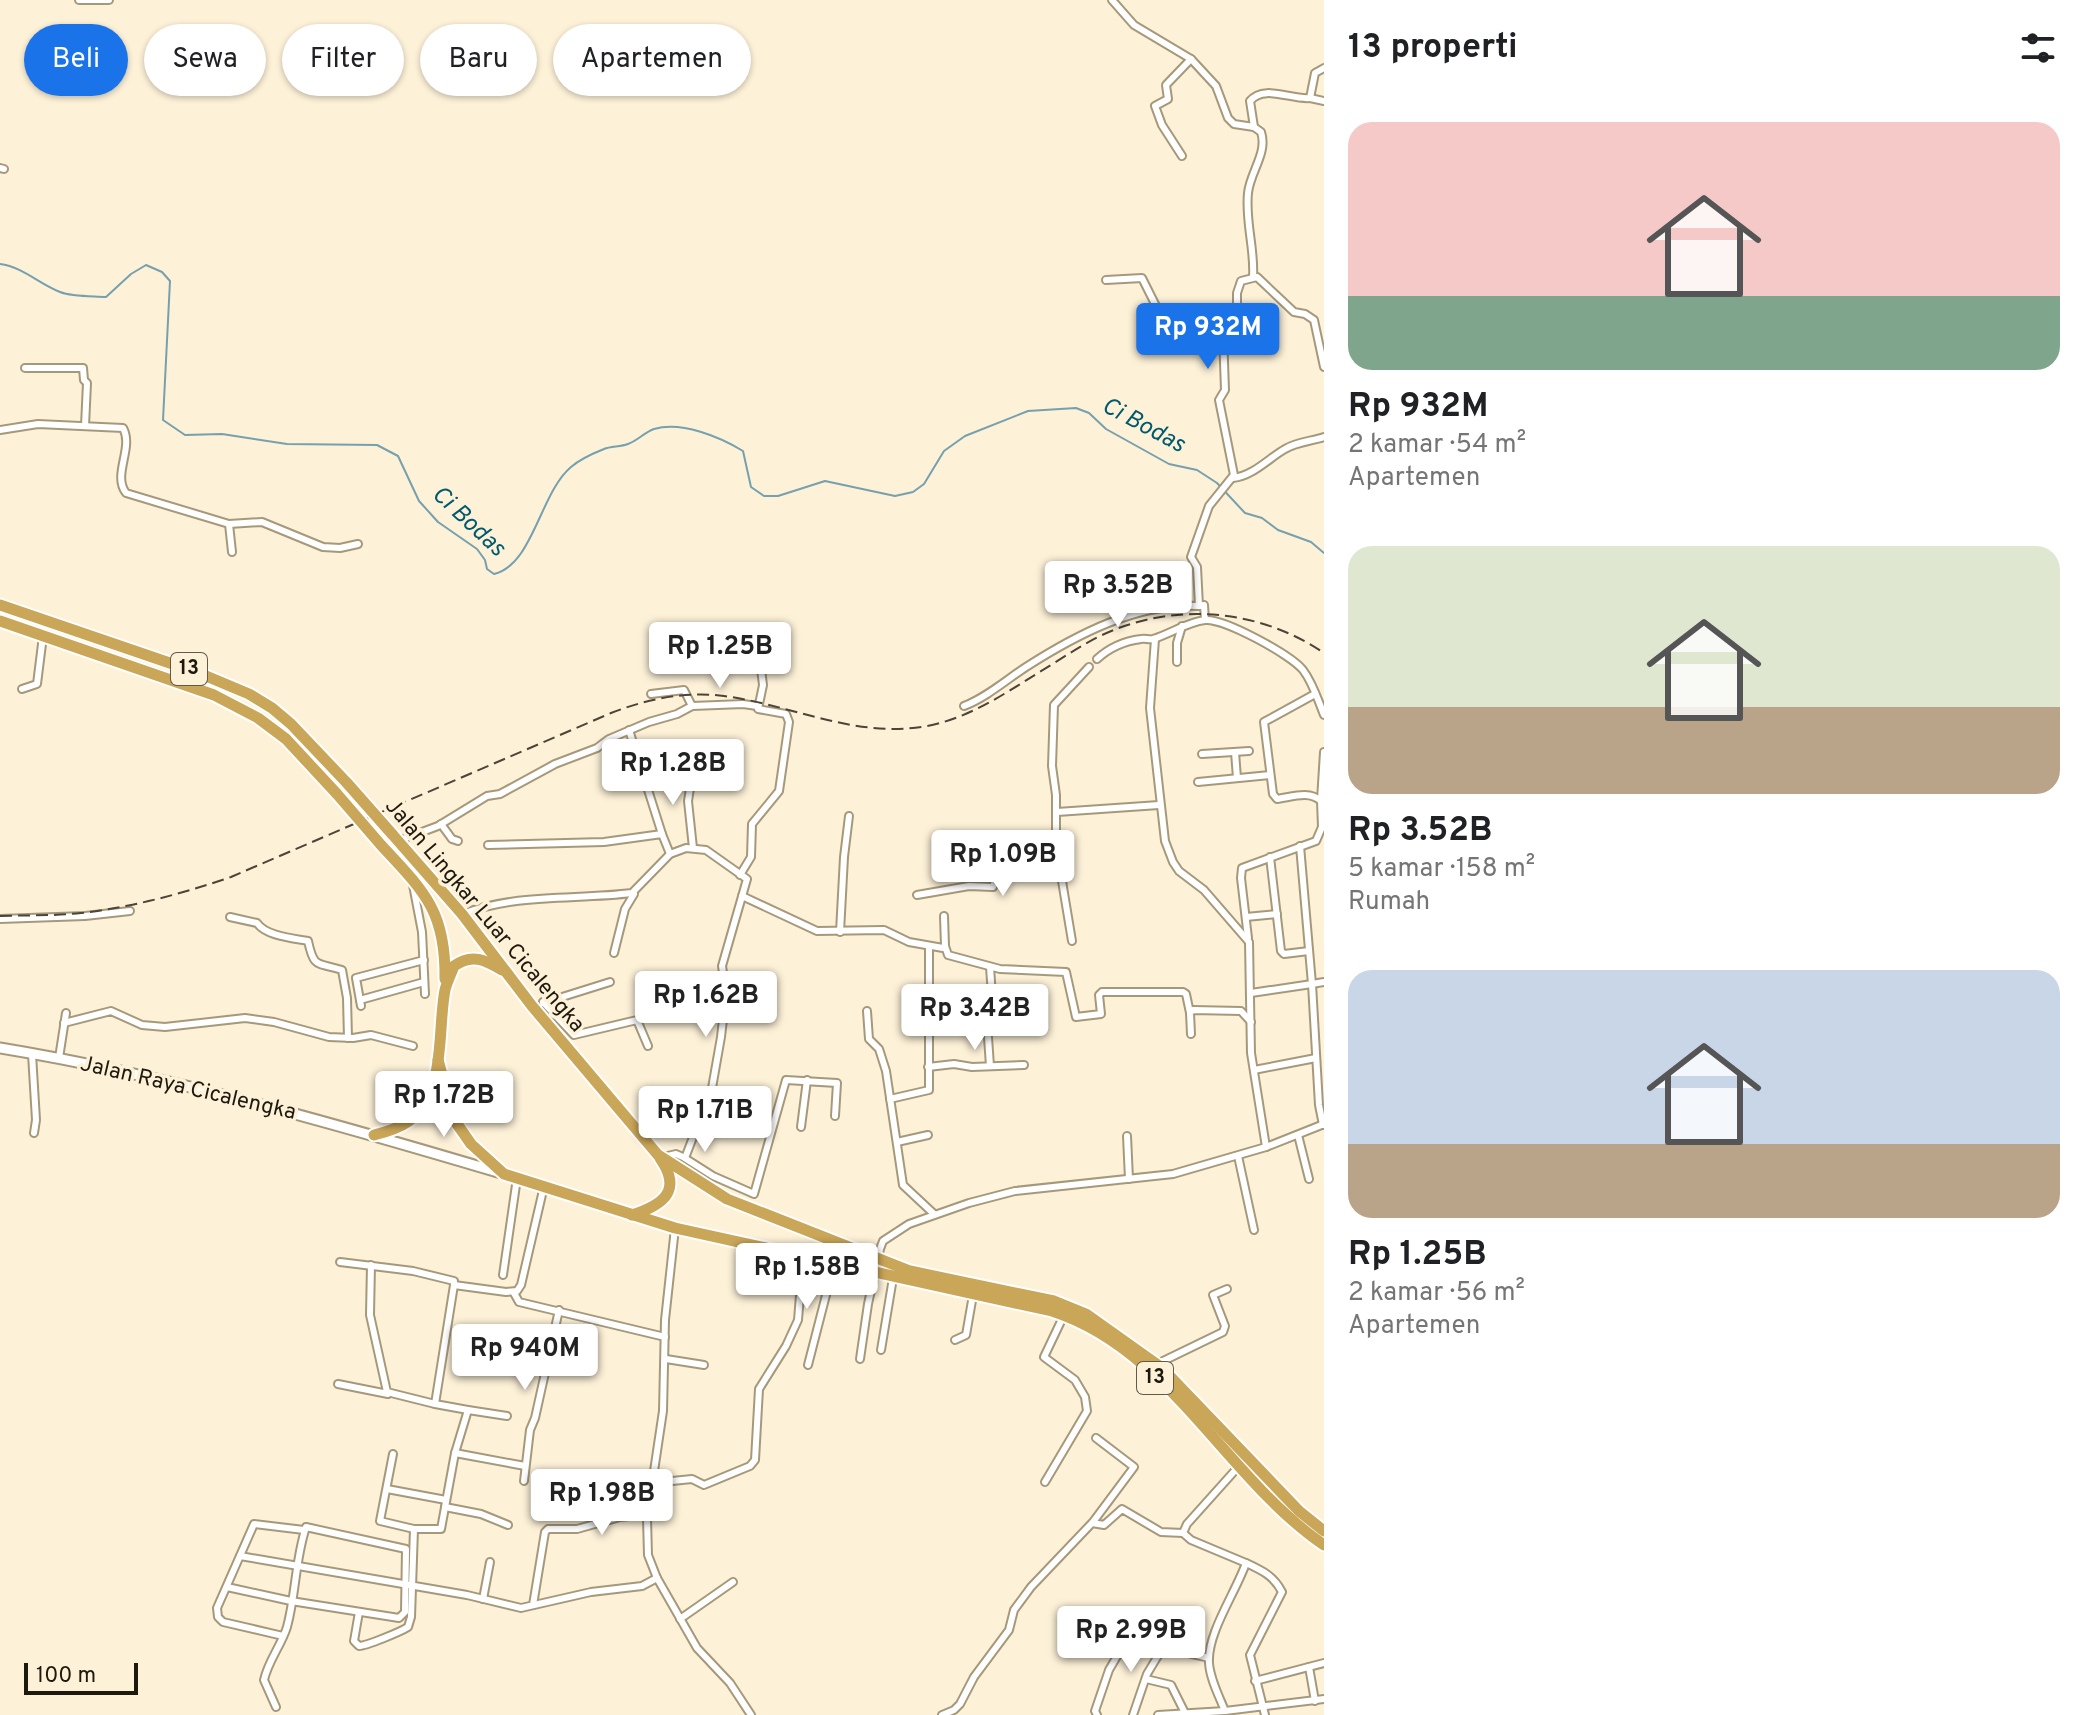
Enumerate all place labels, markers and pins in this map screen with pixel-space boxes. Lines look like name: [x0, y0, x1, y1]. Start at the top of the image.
pin: Rp 932M: [1134, 303, 1282, 371]
pin: Rp 3.52B: [1035, 561, 1201, 629]
pin: Rp 1.25B: [637, 622, 803, 690]
pin: Rp 1.28B: [590, 739, 756, 807]
pin: Rp 1.09B: [920, 830, 1086, 898]
pin: Rp 1.62B: [623, 971, 789, 1039]
pin: Rp 3.42B: [892, 984, 1058, 1052]
pin: Rp 1.72B: [361, 1071, 527, 1139]
pin: Rp 1.71B: [622, 1086, 788, 1154]
pin: Rp 1.58B: [724, 1243, 890, 1311]
pin: Rp 940M: [451, 1324, 599, 1392]
pin: Rp 1.98B: [519, 1469, 685, 1537]
pin: Rp 2.99B: [1048, 1606, 1214, 1674]

